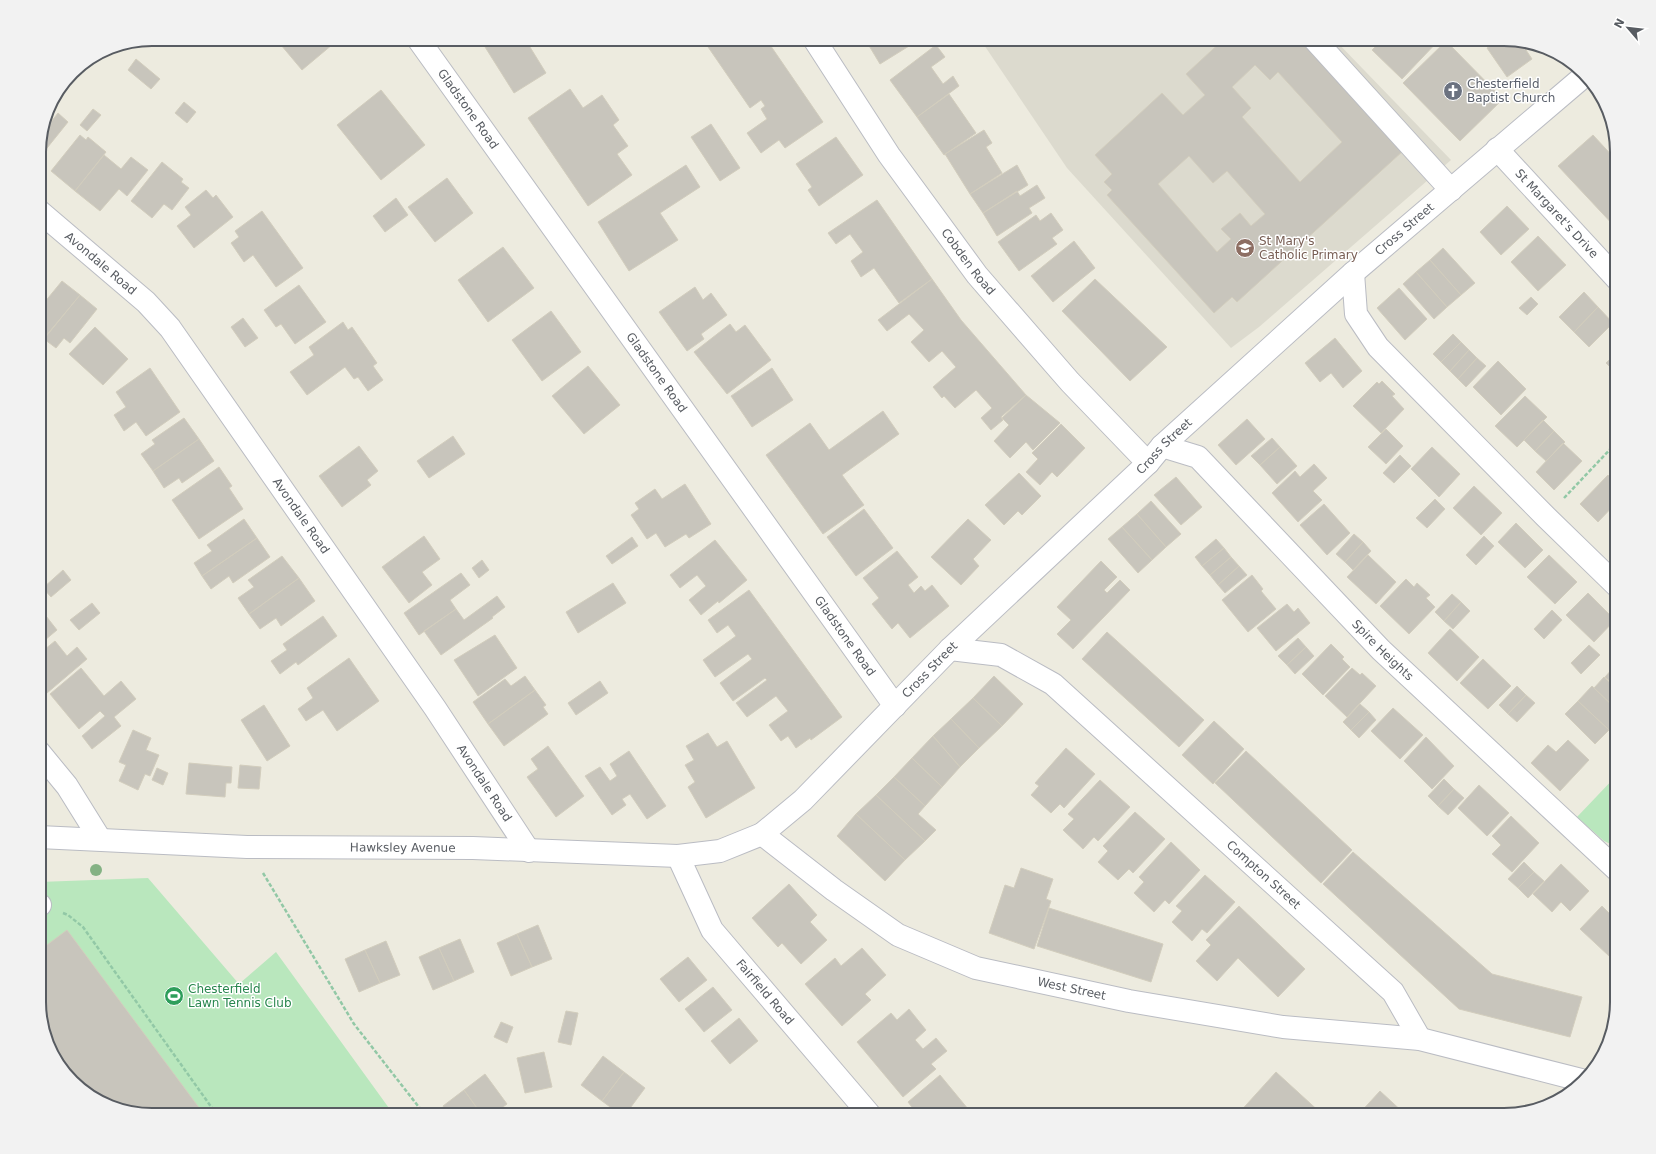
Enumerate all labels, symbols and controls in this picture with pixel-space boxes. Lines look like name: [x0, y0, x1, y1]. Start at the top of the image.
north arrow: [1608, 8, 1648, 48]
text: N: [1612, 16, 1628, 31]
street label: Gladstone Road: [435, 66, 501, 152]
place label: Chesterfield Baptist Church: [1467, 77, 1555, 105]
church icon: Chesterfield Baptist Church: [1442, 80, 1464, 102]
street label: St Margaret's Drive: [1512, 166, 1601, 261]
street label: Cross Street: [1372, 200, 1437, 258]
street label: Cobden Road: [938, 226, 998, 298]
street label: Avondale Road: [62, 229, 139, 298]
place label: St Mary's Catholic Primary: [1259, 234, 1358, 262]
school or university icon: St Mary's Catholic Primary: [1234, 237, 1256, 259]
street label: Gladstone Road: [623, 330, 690, 415]
street label: Cross Street: [1134, 415, 1195, 477]
street label: Avondale Road: [270, 475, 332, 557]
street label: Gladstone Road: [812, 593, 878, 679]
street label: Spire Heights: [1349, 617, 1416, 684]
street label: Cross Street: [899, 638, 961, 701]
street label: Avondale Road: [454, 742, 515, 824]
street label: Compton Street: [1224, 838, 1304, 912]
street label: Hawksley Avenue: [350, 840, 456, 855]
street label: Fairfield Road: [733, 957, 797, 1027]
street label: West Street: [1036, 974, 1108, 1003]
place label: Chesterfield Lawn Tennis Club: [188, 982, 292, 1010]
sports icon: Chesterfield Lawn Tennis Club: [163, 985, 185, 1007]

